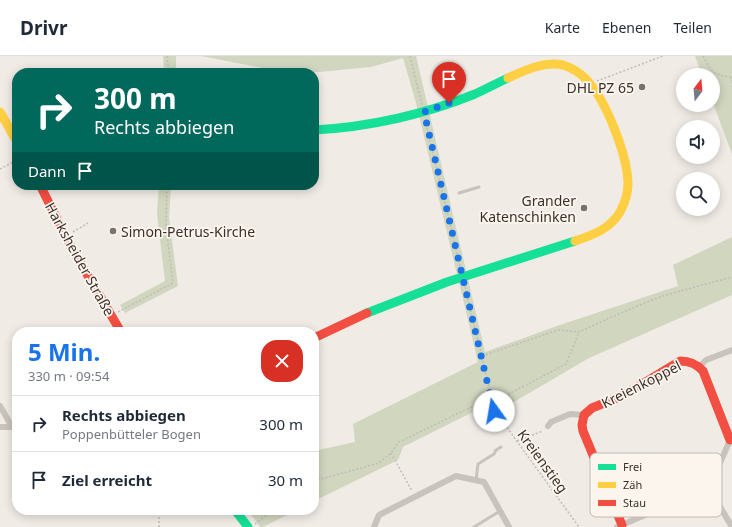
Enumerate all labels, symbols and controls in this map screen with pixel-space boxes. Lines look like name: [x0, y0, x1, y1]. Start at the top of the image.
text: Drivr: [20, 15, 67, 41]
text: Karte: [545, 18, 580, 37]
text: Ebenen: [602, 18, 652, 37]
text: Teilen: [674, 18, 712, 37]
pin: [432, 62, 466, 103]
icon: arrive: [438, 68, 460, 90]
north arrow: [676, 68, 720, 112]
map controls: [676, 68, 720, 216]
place label: DHL PZ 65: [566, 78, 634, 97]
text: 300 m: [94, 79, 177, 117]
marker: DHL PZ 65: [637, 82, 647, 92]
icon: right: [28, 84, 80, 136]
text: Rechts abbiegen: [94, 115, 234, 139]
button: sound: [676, 120, 720, 164]
icon: arrive: [74, 160, 96, 182]
text: Dann: [28, 161, 66, 181]
button: search: [676, 172, 720, 216]
place label: Grander Katenschinken: [480, 191, 576, 226]
street label: Harksheider Straße: [41, 199, 119, 319]
marker: Grander Katenschinken: [579, 203, 589, 213]
place label: Simon-Petrus-Kirche: [121, 222, 255, 241]
marker: Simon-Petrus-Kirche: [108, 226, 118, 236]
text: 5 Min.: [28, 335, 100, 368]
button: close: [261, 340, 303, 382]
street label: Kreienkoppel: [598, 356, 684, 412]
text: 330 m · 09:54: [28, 367, 109, 385]
position arrow: [473, 390, 515, 432]
text: Rechts abbiegen: [62, 405, 186, 425]
icon: right: [28, 413, 50, 435]
text: 300 m: [259, 414, 303, 434]
text: Poppenbütteler Bogen: [62, 425, 201, 443]
street label: Kreienstieg: [514, 425, 572, 497]
legend: [590, 453, 722, 517]
text: Frei: [623, 459, 642, 474]
icon: arrive: [28, 469, 50, 491]
text: Ziel erreicht: [62, 470, 152, 490]
text: 30 m: [268, 470, 303, 490]
text: Zäh: [623, 477, 642, 492]
text: Stau: [623, 495, 646, 510]

